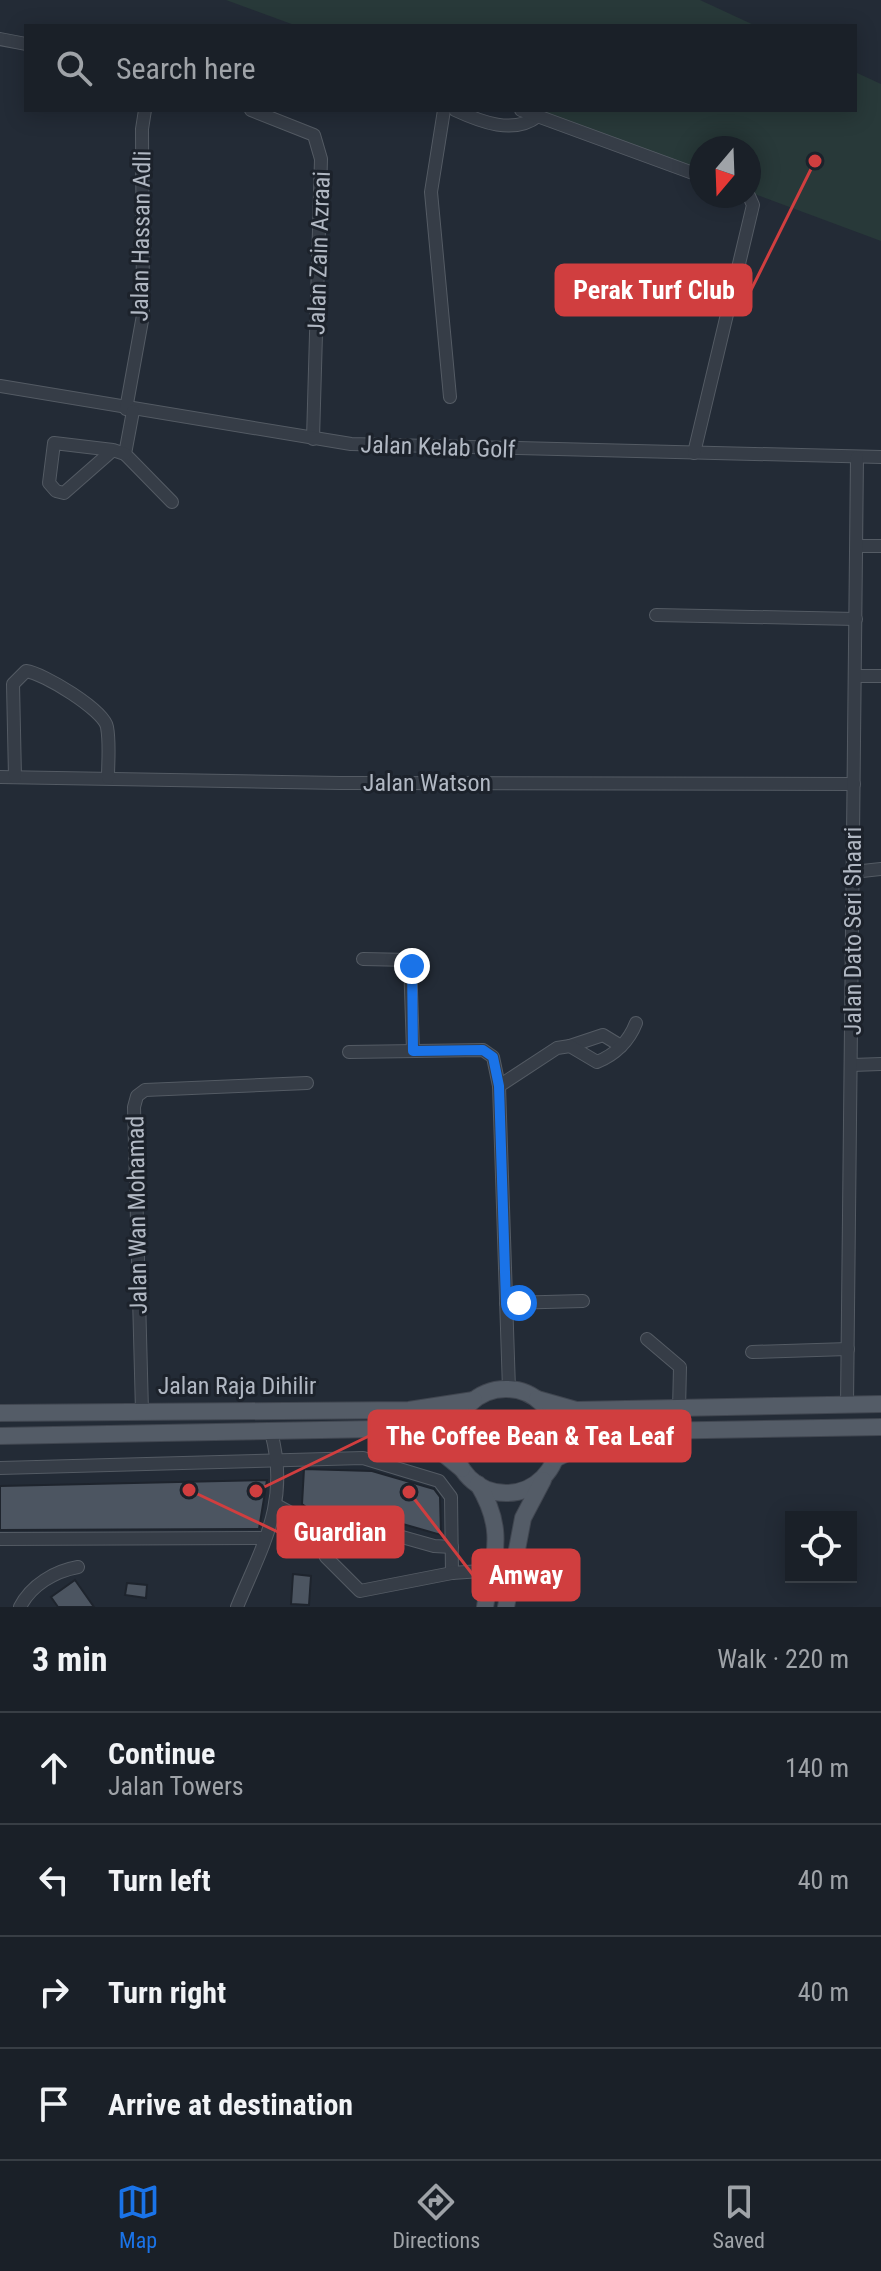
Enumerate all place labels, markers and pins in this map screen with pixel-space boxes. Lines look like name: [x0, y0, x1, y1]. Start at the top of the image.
callout: Perak Turf Club: [556, 265, 751, 315]
callout: The Coffee Bean & Tea Leaf: [369, 1411, 690, 1461]
callout: Guardian: [278, 1507, 403, 1557]
callout: Amway: [473, 1550, 579, 1600]

